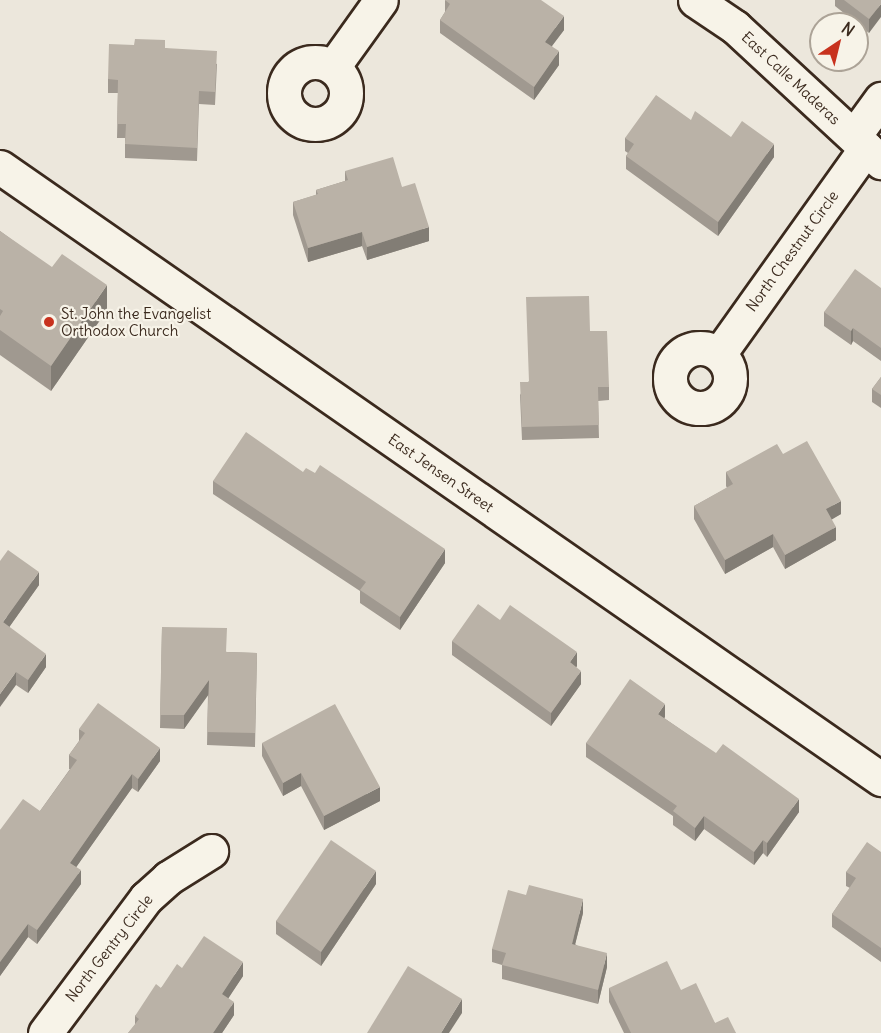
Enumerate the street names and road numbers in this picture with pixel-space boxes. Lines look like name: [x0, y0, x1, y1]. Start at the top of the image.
street label: East Calle Maderas: [738, 28, 844, 128]
street label: North Chestnut Circle: [742, 187, 842, 315]
street label: East Jensen Street: [385, 430, 497, 516]
street label: North Gentry Circle: [62, 891, 156, 1005]

